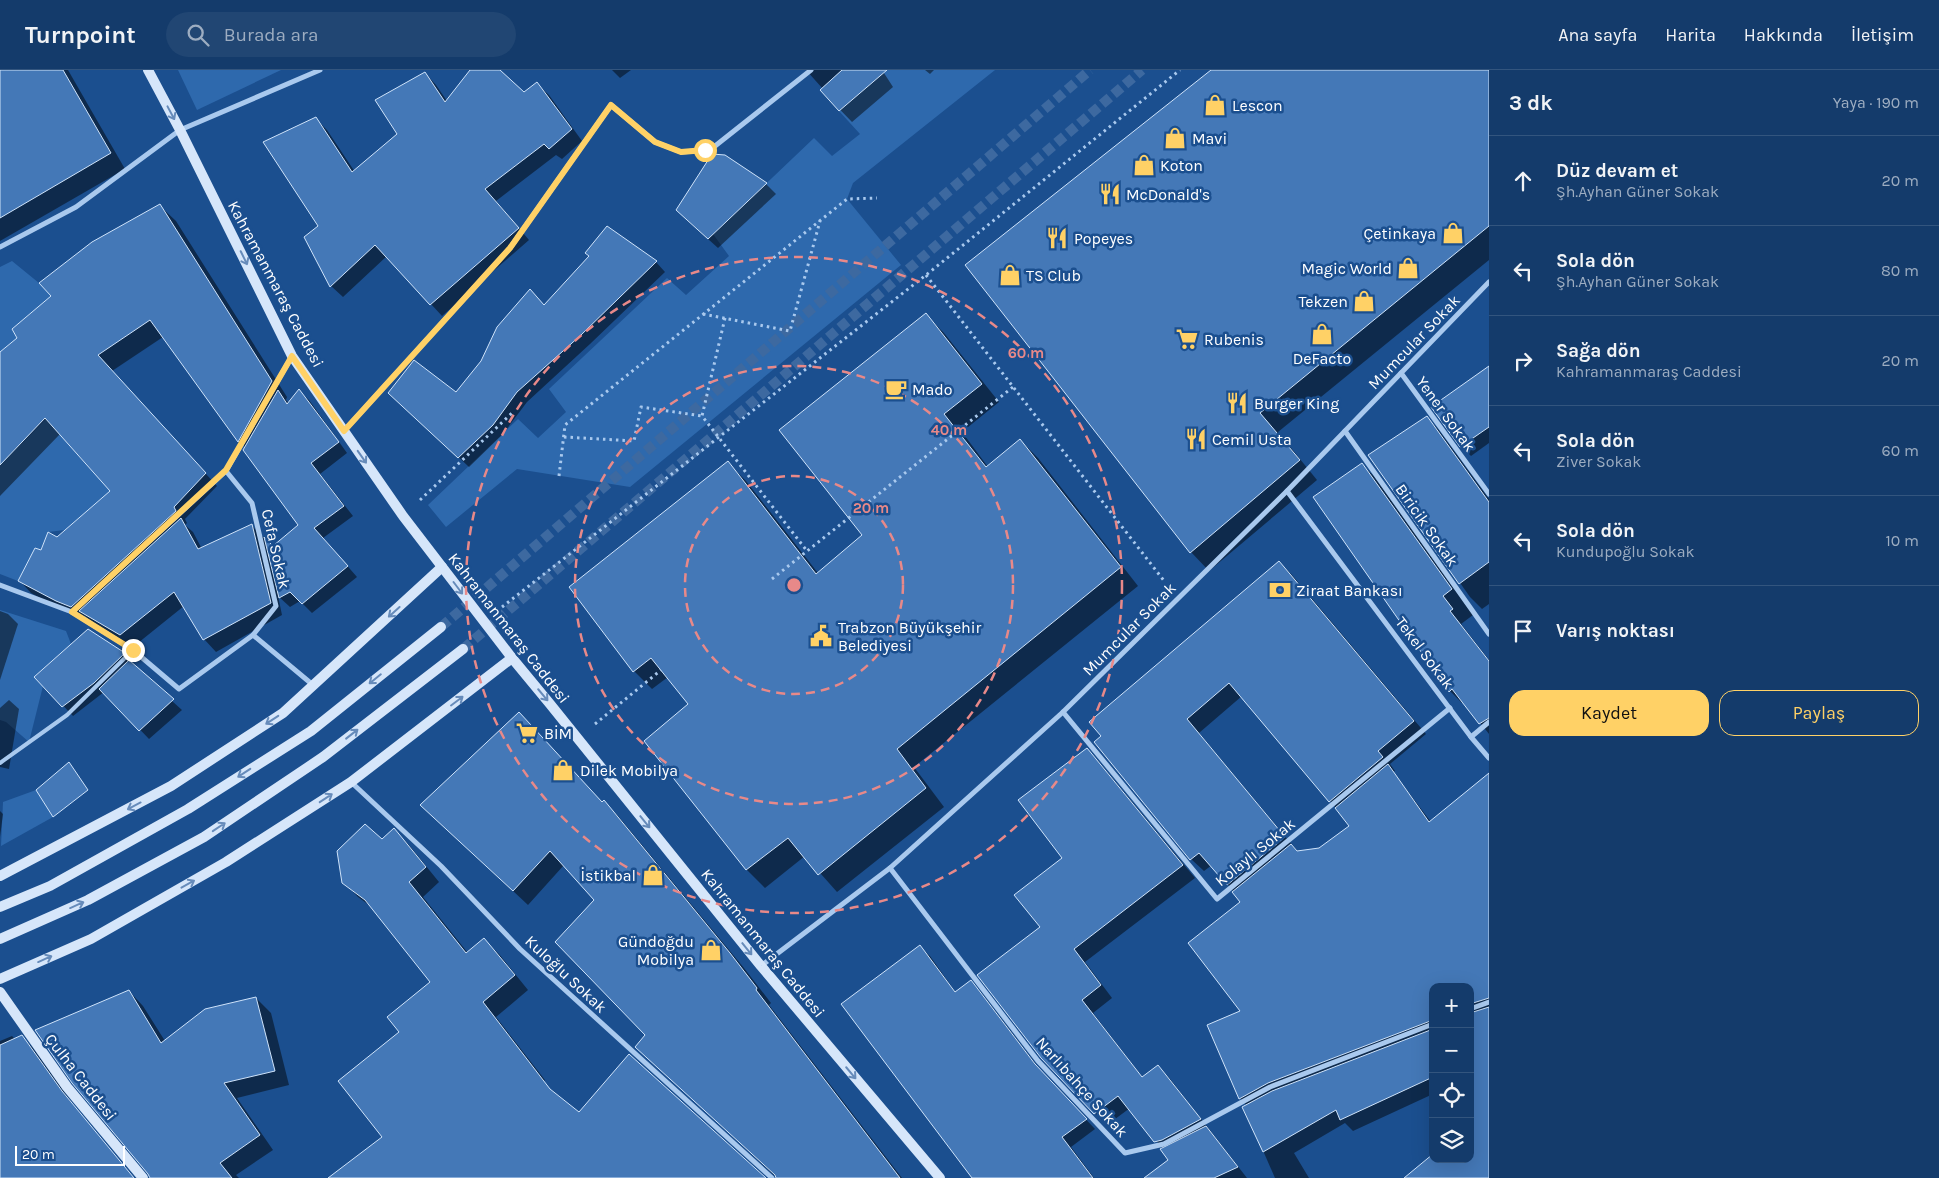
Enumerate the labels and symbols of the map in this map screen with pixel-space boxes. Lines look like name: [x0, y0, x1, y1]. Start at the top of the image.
shop icon: Lescon: [1202, 92, 1228, 118]
place label: Lescon: [1232, 96, 1283, 115]
one-way arrow: [167, 105, 176, 120]
shop icon: Mavi: [1162, 125, 1188, 151]
place label: Mavi: [1192, 129, 1227, 148]
route start: [694, 139, 717, 162]
shop icon: Koton: [1131, 152, 1157, 178]
place label: Koton: [1160, 156, 1203, 175]
restaurant icon: McDonald's: [1097, 181, 1123, 207]
place label: McDonald's: [1126, 185, 1210, 204]
street label: Kahramanmaraş Caddesi: [224, 198, 328, 370]
shop icon: Çetinkaya: [1440, 220, 1466, 246]
place label: Çetinkaya: [1363, 224, 1436, 243]
restaurant icon: Popeyes: [1044, 225, 1070, 251]
place label: Popeyes: [1074, 229, 1133, 248]
one-way arrow: [240, 250, 249, 265]
shop icon: Magic World: [1395, 255, 1421, 281]
place label: Magic World: [1302, 259, 1392, 278]
shop icon: TS Club: [997, 262, 1023, 288]
place label: TS Club: [1026, 266, 1081, 285]
shop icon: Tekzen: [1351, 288, 1377, 314]
street label: Mumcular Sokak: [1364, 291, 1464, 393]
place label: Tekzen: [1298, 292, 1348, 311]
shop icon: DeFacto: [1309, 321, 1335, 347]
supermarket icon: Rubenis: [1174, 326, 1200, 352]
place label: Rubenis: [1204, 330, 1264, 349]
text: 60 m: [1008, 344, 1044, 362]
place label: DeFacto: [1293, 349, 1351, 368]
street label: Yener Sokak: [1412, 373, 1480, 455]
cafe icon: Mado: [883, 376, 909, 402]
place label: Mado: [912, 380, 953, 399]
restaurant icon: Burger King: [1224, 390, 1250, 416]
place label: Burger King: [1254, 394, 1339, 413]
text: 40 m: [931, 421, 967, 439]
restaurant icon: Cemil Usta: [1183, 426, 1209, 452]
place label: Cemil Usta: [1212, 430, 1292, 449]
one-way arrow: [357, 450, 367, 464]
street label: Biricik Sokak: [1392, 480, 1462, 570]
text: 20 m: [853, 499, 889, 517]
street label: Cefa Sokak: [258, 507, 294, 591]
street label: Kahramanmaraş Caddesi: [444, 549, 574, 707]
centre of rings: [785, 576, 803, 594]
bank icon: Ziraat Bankası: [1267, 577, 1293, 603]
street label: Mumcular Sokak: [1078, 578, 1180, 680]
one-way arrow: [453, 581, 464, 594]
place label: Ziraat Bankası: [1296, 581, 1403, 600]
one-way arrow: [387, 606, 400, 618]
street label: Tekel Sokak: [1392, 613, 1458, 693]
place label: Trabzon Büyükşehir Belediyesi: [838, 618, 982, 655]
public building icon: Trabzon Büyükşehir Belediyesi: [808, 623, 834, 649]
route end: [122, 639, 145, 662]
one-way arrow: [369, 673, 382, 684]
one-way arrow: [538, 689, 549, 702]
one-way arrow: [450, 696, 464, 706]
one-way arrow: [266, 715, 280, 725]
supermarket icon: BİM: [514, 720, 540, 746]
place label: BİM: [544, 724, 572, 743]
one-way arrow: [345, 729, 359, 739]
shop icon: Dilek Mobilya: [550, 757, 576, 783]
place label: Dilek Mobilya: [580, 761, 678, 780]
one-way arrow: [237, 769, 251, 779]
one-way arrow: [319, 792, 333, 802]
one-way arrow: [127, 801, 142, 811]
street label: Kolaylı Sokak: [1211, 814, 1299, 890]
one-way arrow: [640, 815, 651, 828]
one-way arrow: [212, 822, 226, 832]
shop icon: İstikbal: [640, 862, 666, 888]
street label: Kahramanmaraş Caddesi: [697, 865, 829, 1021]
place label: İstikbal: [581, 866, 636, 885]
one-way arrow: [181, 878, 195, 888]
one-way arrow: [69, 900, 84, 910]
street label: Kuloğlu Sokak: [521, 931, 611, 1017]
place label: Gündoğdu Mobilya: [618, 932, 694, 969]
shop icon: Gündoğdu Mobilya: [698, 937, 724, 963]
one-way arrow: [741, 942, 752, 955]
one-way arrow: [37, 954, 52, 963]
street label: Çulha Caddesi: [41, 1030, 121, 1124]
street label: Narlıbahçe Sokak: [1032, 1033, 1132, 1141]
one-way arrow: [846, 1067, 857, 1080]
scale bar: [15, 1143, 125, 1166]

